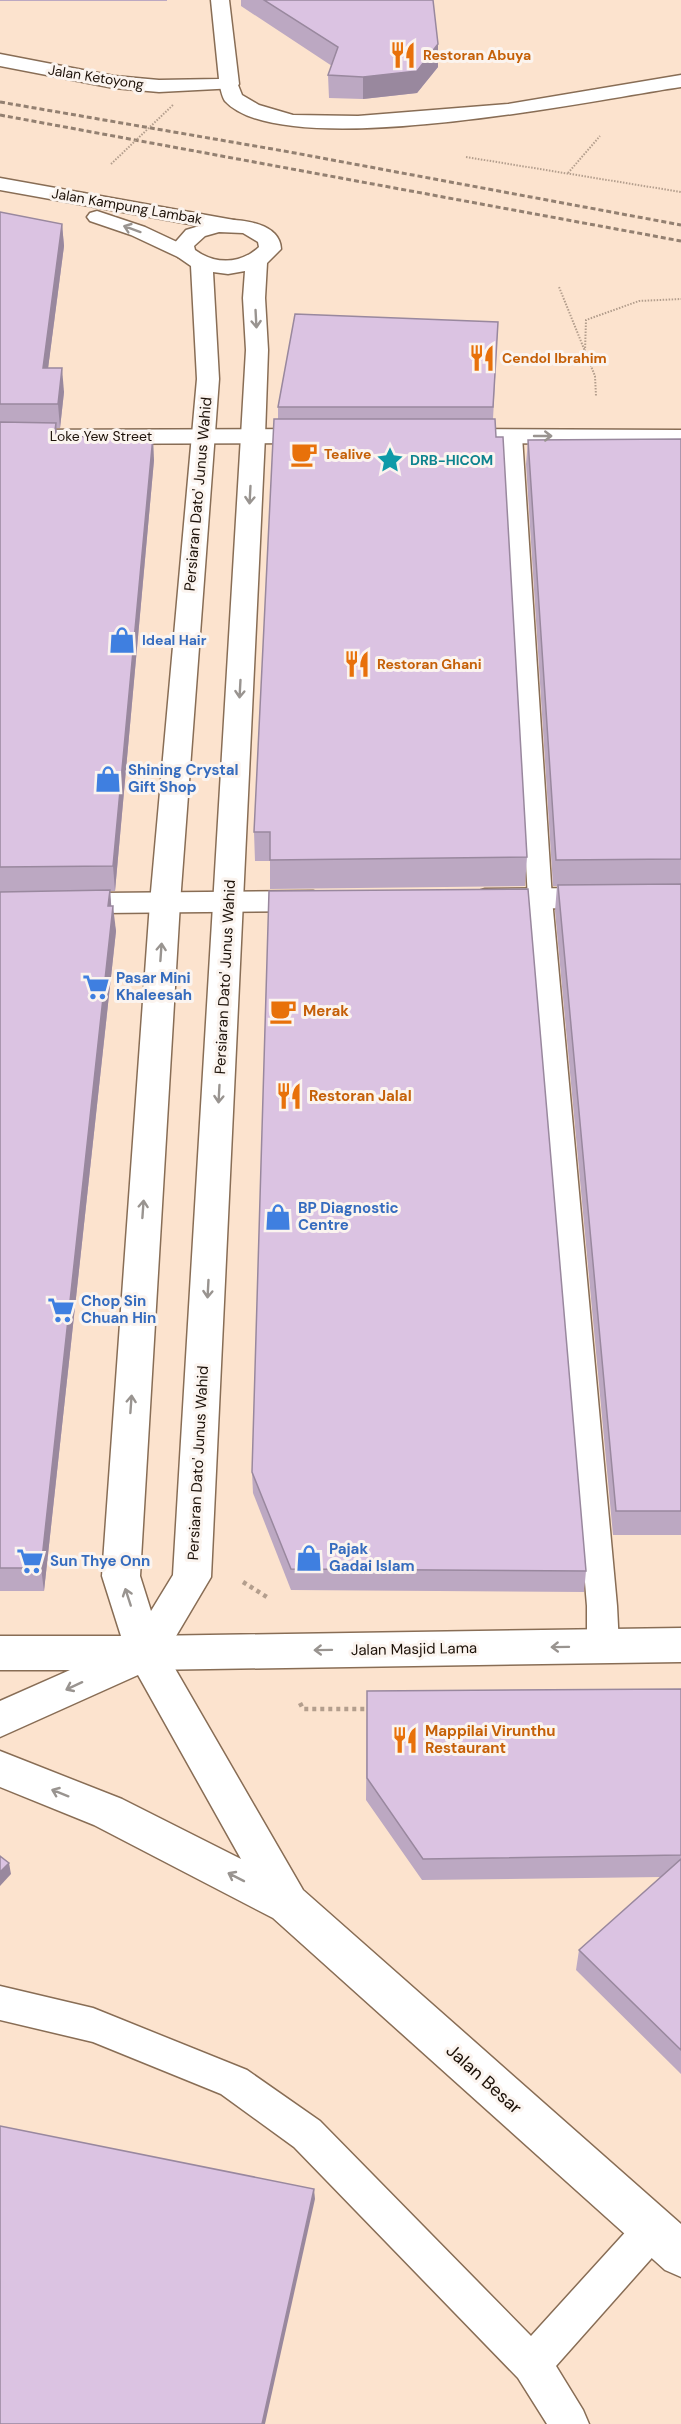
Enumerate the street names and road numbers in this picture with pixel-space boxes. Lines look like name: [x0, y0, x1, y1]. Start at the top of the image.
street label: Jalan Ketoyong: [47, 61, 145, 93]
street label: Jalan Kampung Lambak: [50, 184, 204, 228]
street label: Persiaran Dato' Junus Wahid: [180, 396, 216, 592]
street label: Loke Yew Street: [50, 427, 152, 445]
street label: Persiaran Dato' Junus Wahid: [210, 879, 240, 1075]
street label: Persiaran Dato' Junus Wahid: [183, 1365, 213, 1561]
street label: Jalan Masjid Lama: [351, 1638, 477, 1660]
street label: Jalan Besar: [441, 2039, 527, 2120]

